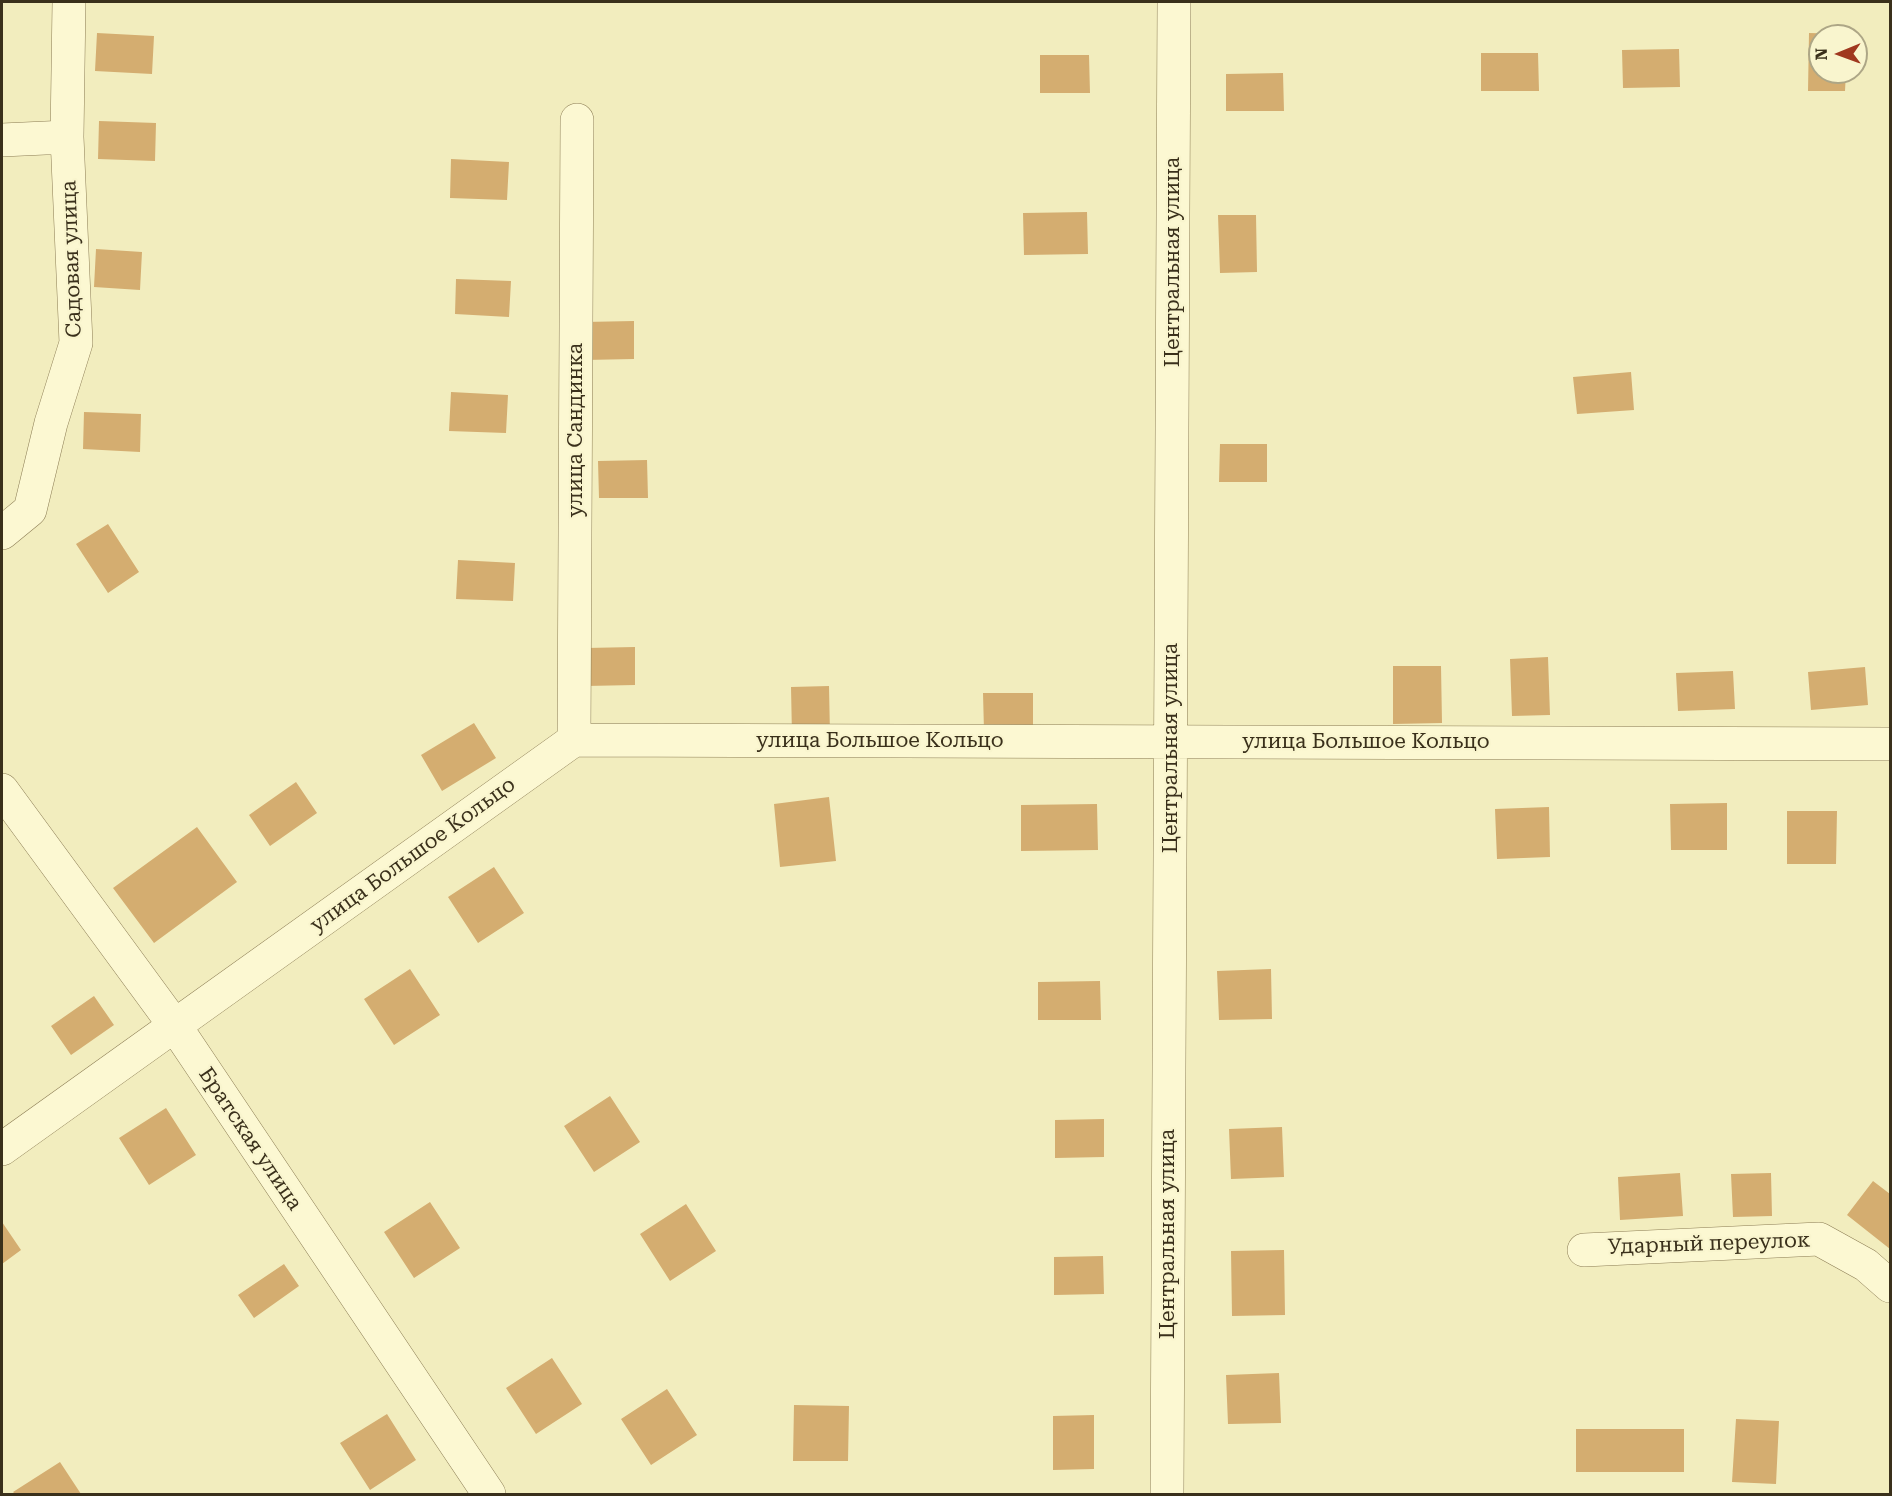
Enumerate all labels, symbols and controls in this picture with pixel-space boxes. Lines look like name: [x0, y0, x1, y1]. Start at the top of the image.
north arrow: [1808, 24, 1868, 84]
text: N: [1812, 48, 1831, 61]
street label: Центральная улица: [1160, 157, 1186, 367]
street label: Садовая улица: [57, 180, 87, 338]
street label: улица Сандинка: [563, 343, 589, 517]
street label: Центральная улица: [1158, 643, 1184, 853]
street label: улица Большое Кольцо: [756, 728, 1004, 754]
street label: улица Большое Кольцо: [1242, 729, 1490, 755]
street label: улица Большое Кольцо: [306, 772, 520, 938]
street label: Братская улица: [193, 1063, 307, 1215]
street label: Центральная улица: [1155, 1129, 1181, 1339]
street label: Ударный переулок: [1607, 1228, 1811, 1260]

